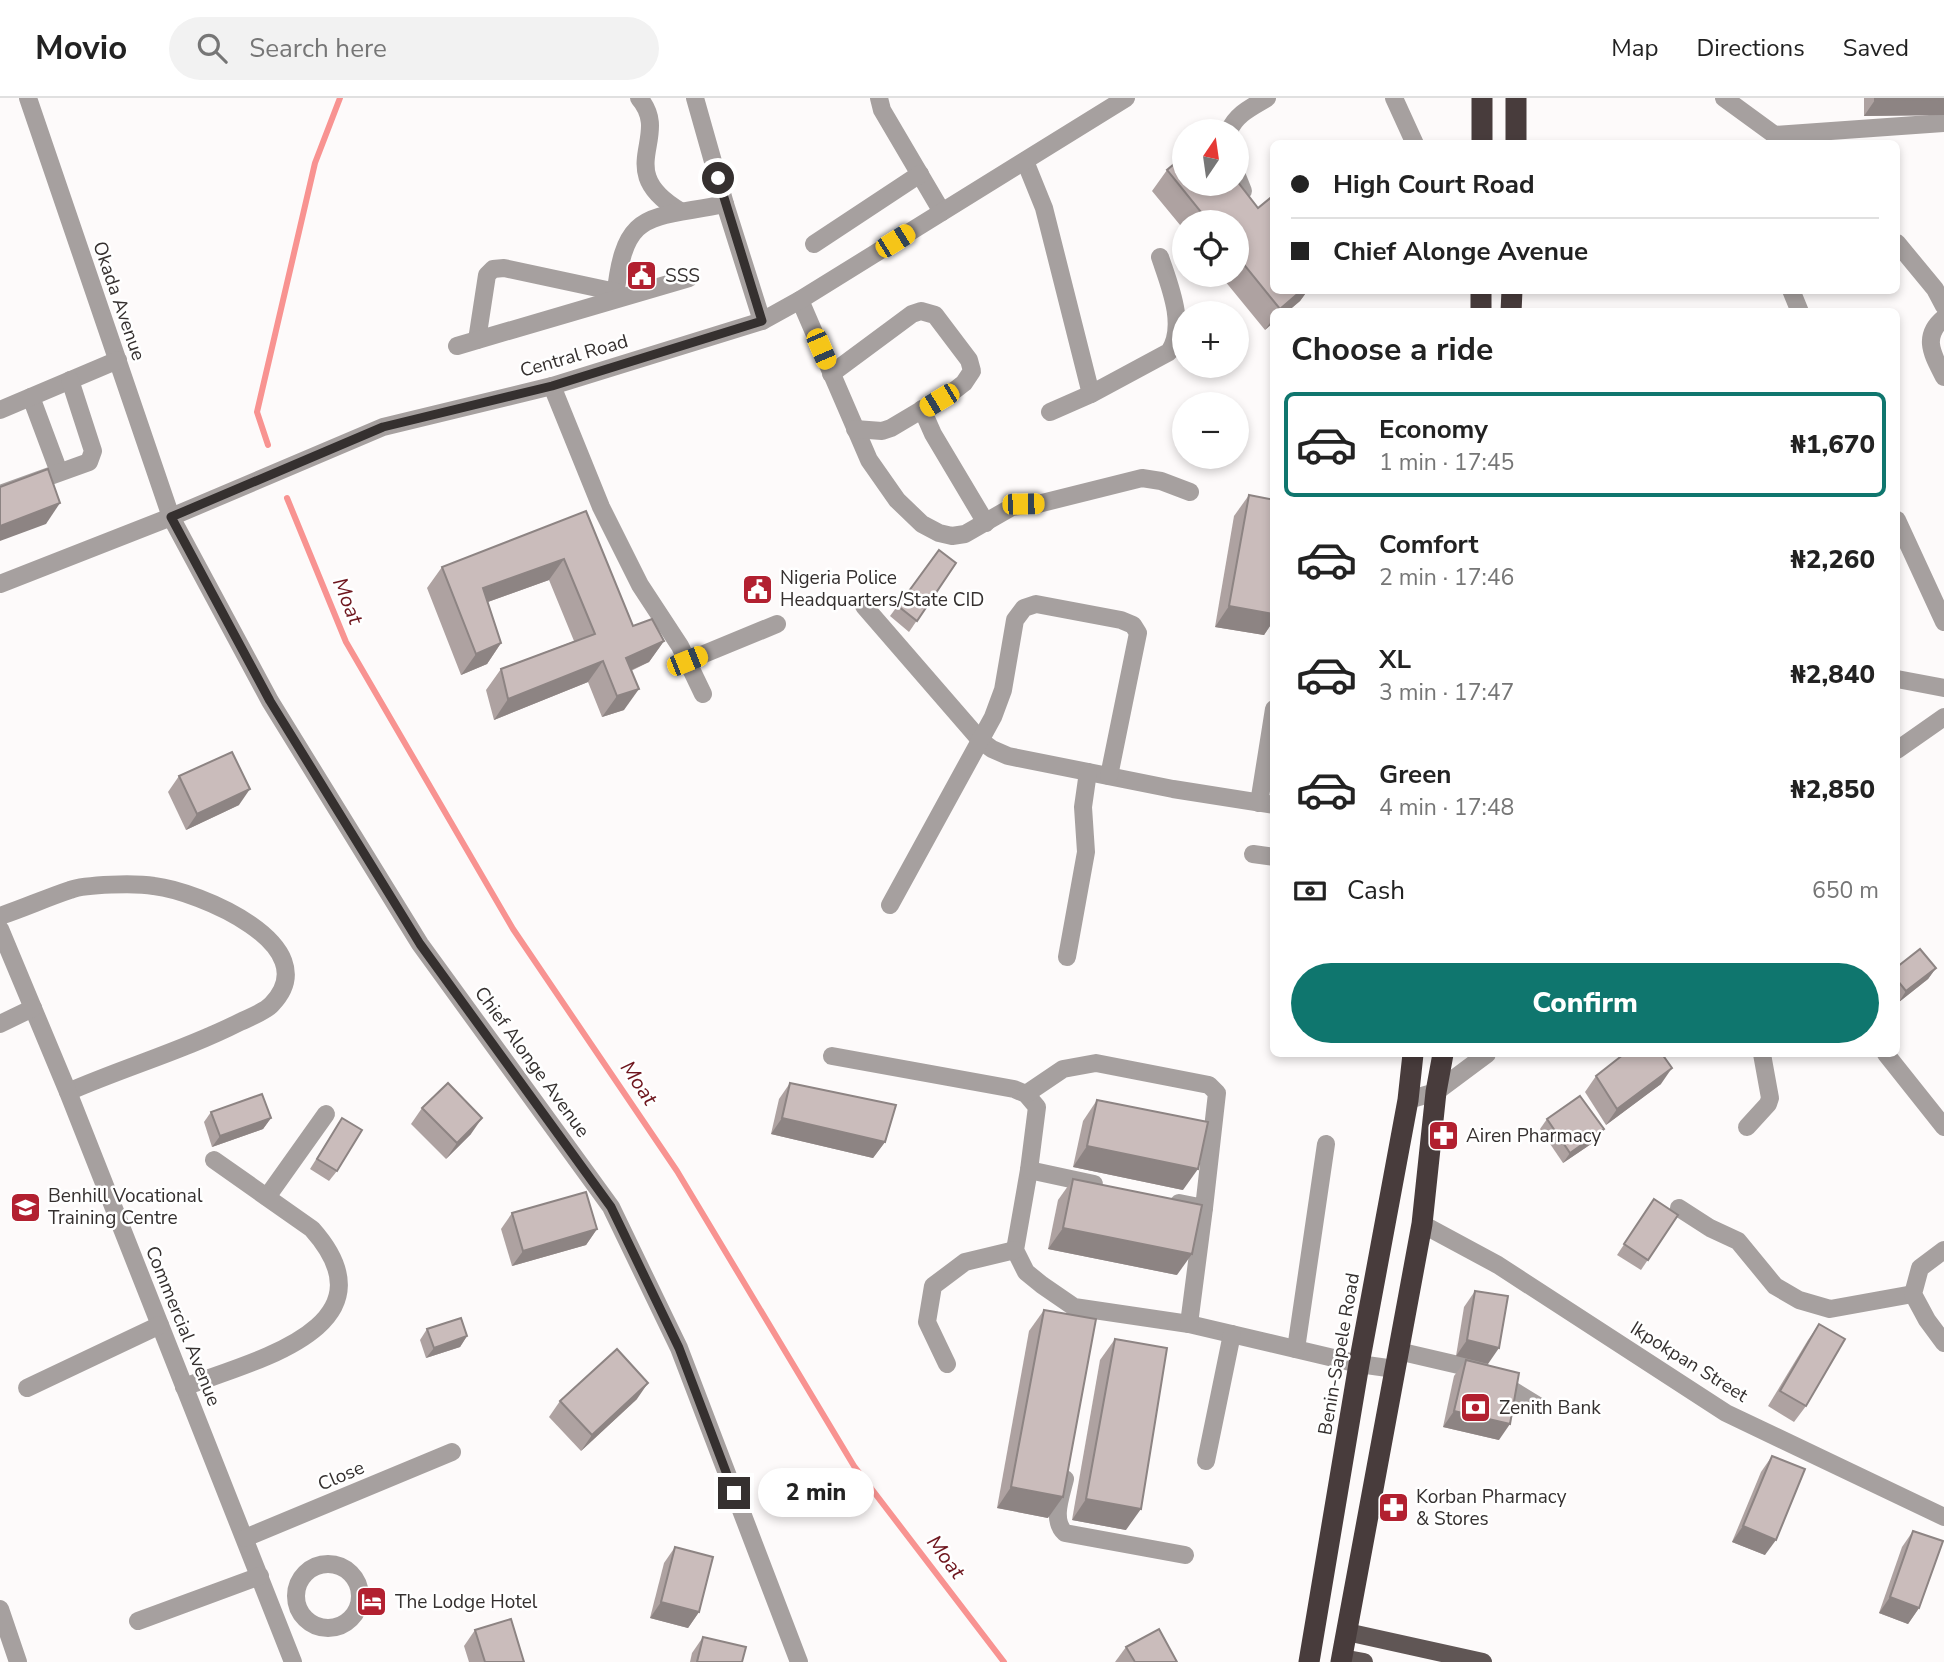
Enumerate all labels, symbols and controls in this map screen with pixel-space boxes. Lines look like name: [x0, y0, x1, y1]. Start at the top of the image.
search box: [169, 17, 659, 80]
text: Movio: [35, 26, 127, 71]
icon: search: [193, 29, 231, 67]
text: Search here: [249, 31, 387, 66]
text: Map: [1611, 32, 1658, 64]
text: Directions: [1696, 32, 1805, 64]
text: Saved: [1843, 32, 1909, 64]
north arrow: [1172, 119, 1250, 196]
map controls: [1172, 119, 1249, 469]
route start: [702, 162, 734, 194]
text: High Court Road: [1333, 167, 1535, 202]
button: locate: [1172, 210, 1249, 287]
car: [872, 221, 919, 261]
text: Chief Alonge Avenue: [1333, 234, 1588, 269]
street label: Okada Avenue: [86, 238, 152, 364]
public building icon: SSS: [625, 259, 659, 293]
place label: SSS: [665, 263, 700, 289]
button: +: [1172, 301, 1249, 378]
car: [804, 326, 839, 372]
street label: Central Road: [517, 328, 631, 384]
text: Choose a ride: [1291, 328, 1493, 371]
car: [916, 380, 963, 420]
button: −: [1172, 392, 1249, 469]
text: Economy: [1379, 412, 1488, 447]
icon: car: [1295, 413, 1358, 476]
text: ₦1,670: [1790, 427, 1875, 462]
text: 1 min · 17:45: [1379, 447, 1514, 478]
car: [1002, 493, 1045, 515]
text: Comfort: [1379, 527, 1479, 562]
icon: car: [1295, 528, 1358, 591]
text: ₦2,260: [1790, 542, 1875, 577]
text: 2 min · 17:46: [1379, 562, 1514, 593]
place label: Nigeria Police Headquarters/State CID: [780, 565, 984, 613]
public building icon: Nigeria Police Headquarters/State CID: [740, 572, 774, 606]
water label: Moat: [326, 573, 370, 629]
text: XL: [1379, 642, 1411, 677]
car: [664, 643, 711, 679]
icon: car: [1295, 643, 1358, 706]
text: ₦2,840: [1790, 657, 1875, 692]
text: 3 min · 17:47: [1379, 677, 1514, 708]
text: Green: [1379, 757, 1452, 792]
icon: car: [1295, 758, 1358, 821]
text: ₦2,850: [1790, 772, 1875, 807]
text: 4 min · 17:48: [1379, 792, 1514, 823]
icon: cash: [1291, 872, 1329, 910]
text: Cash: [1347, 873, 1405, 908]
text: 650 m: [1812, 875, 1879, 906]
button: Confirm: [1291, 963, 1879, 1043]
street label: Chief Alonge Avenue: [468, 981, 596, 1143]
water label: Moat: [614, 1055, 664, 1111]
pharmacy icon: Airen Pharmacy: [1426, 1119, 1460, 1153]
place label: Airen Pharmacy: [1466, 1123, 1602, 1149]
place label: Benhill Vocational Training Centre: [48, 1183, 203, 1231]
school or university icon: Benhill Vocational Training Centre: [8, 1190, 42, 1224]
street label: Commercial Avenue: [139, 1242, 227, 1410]
street label: Benin-Sapele Road: [1312, 1271, 1366, 1437]
street label: Ikpokpan Street: [1625, 1315, 1753, 1409]
bank icon: Zenith Bank: [1459, 1391, 1493, 1425]
place label: Zenith Bank: [1499, 1395, 1601, 1421]
street label: Close: [314, 1455, 368, 1497]
callout: 2 min: [758, 1468, 874, 1518]
route end: [718, 1477, 750, 1509]
text: 2 min: [786, 1477, 846, 1508]
place label: Korban Pharmacy & Stores: [1416, 1484, 1567, 1532]
pharmacy icon: Korban Pharmacy & Stores: [1376, 1491, 1410, 1525]
water label: Moat: [920, 1529, 972, 1585]
hotel icon: The Lodge Hotel: [355, 1585, 389, 1619]
place label: The Lodge Hotel: [395, 1589, 538, 1615]

